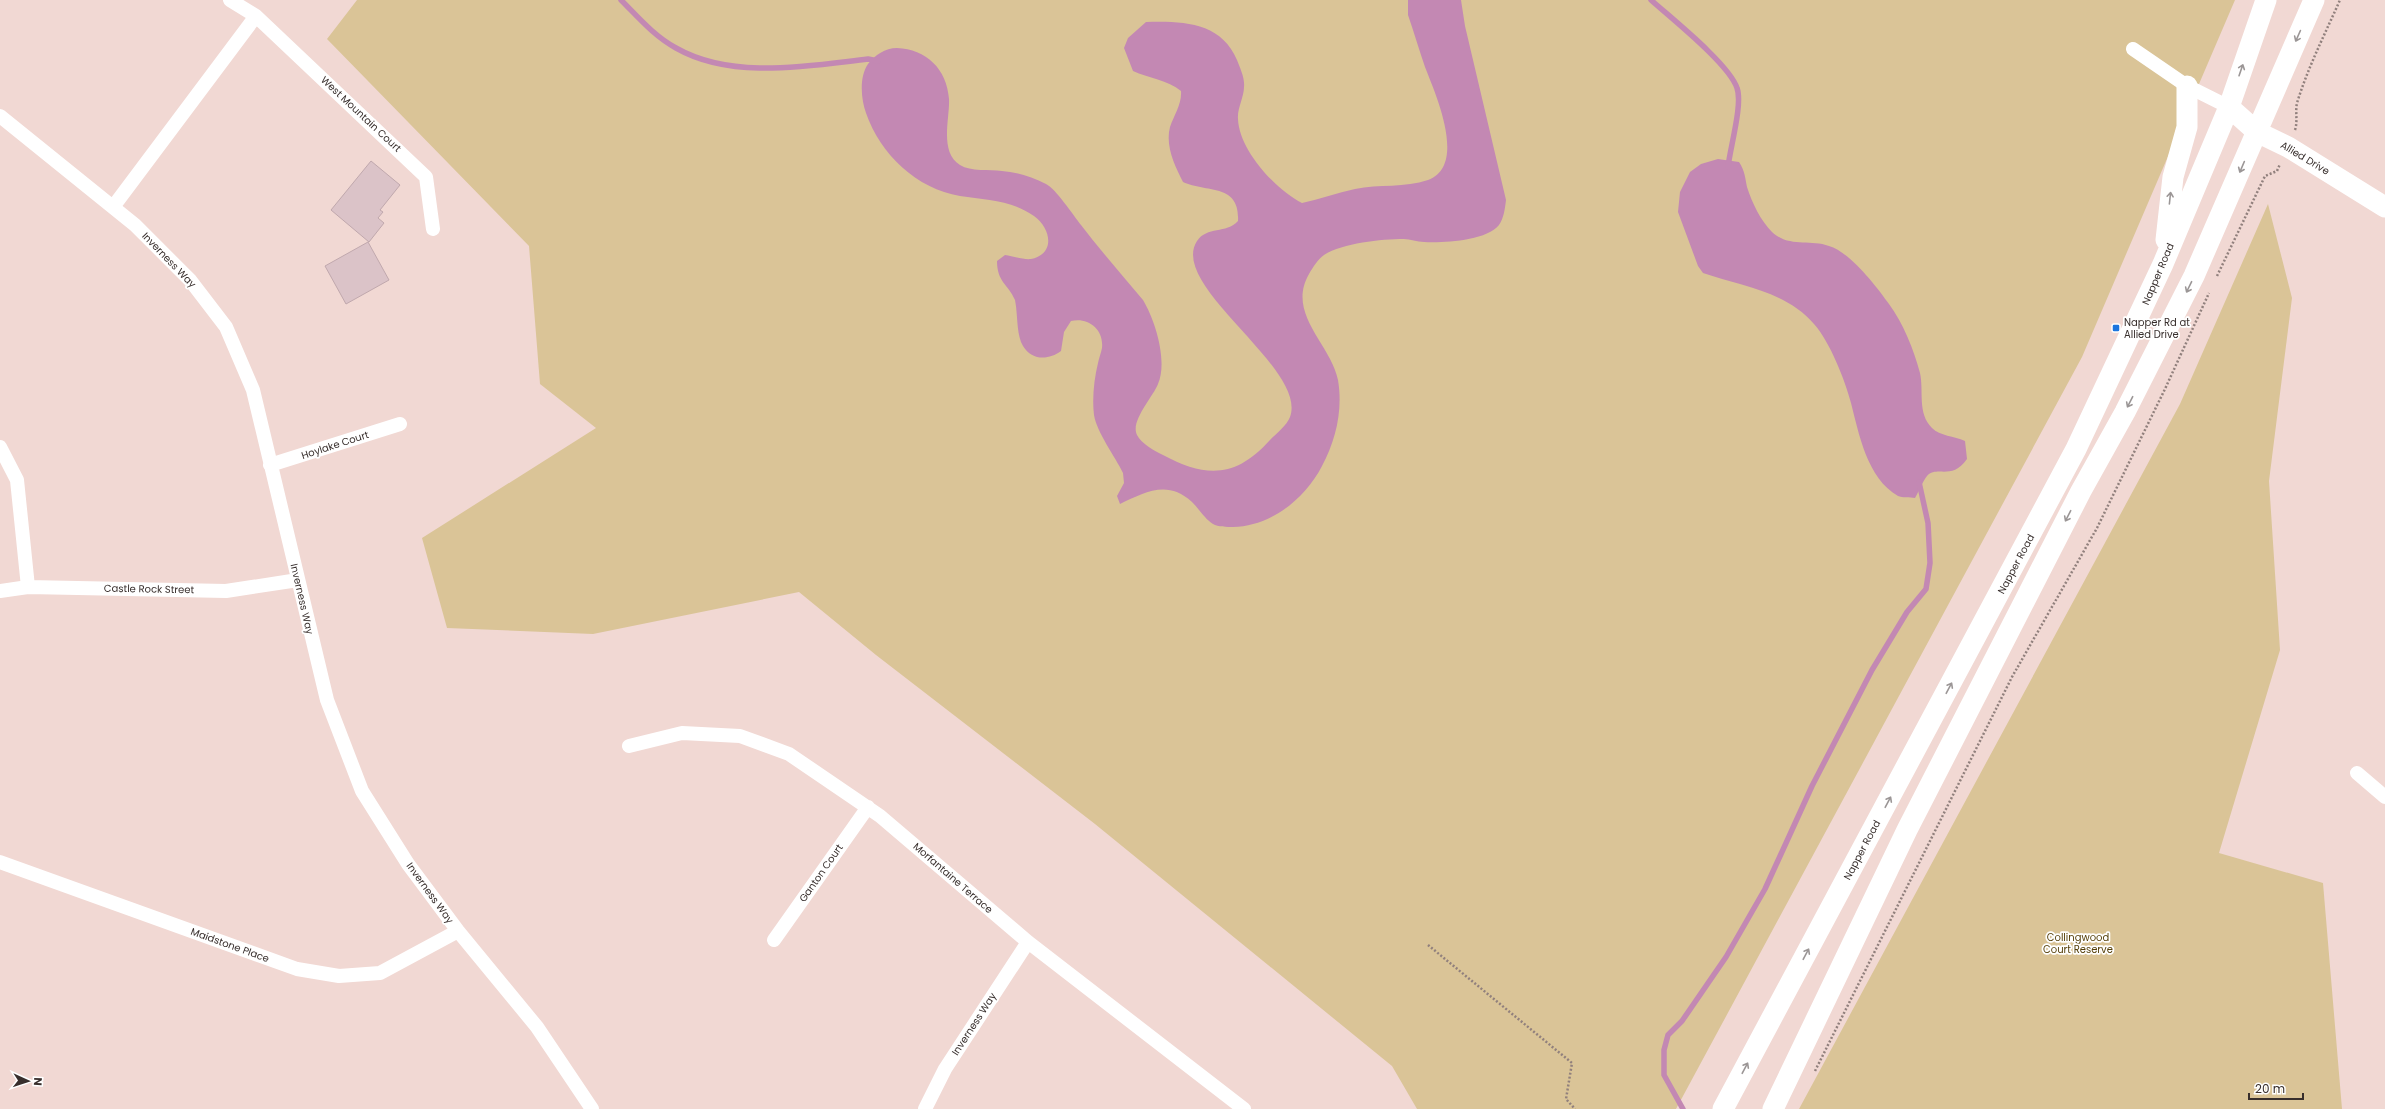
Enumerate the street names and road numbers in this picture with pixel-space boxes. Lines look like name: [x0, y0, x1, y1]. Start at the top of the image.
street label: West Mountain Court: [317, 73, 405, 156]
street label: Allied Drive: [2278, 137, 2332, 179]
street label: Inverness Way: [139, 229, 200, 291]
street label: Napper Road: [2138, 241, 2178, 307]
street label: Hoylake Court: [299, 427, 371, 463]
street label: Napper Road: [1994, 531, 2038, 597]
street label: Inverness Way: [287, 562, 318, 636]
street label: Castle Rock Street: [104, 581, 195, 597]
street label: Napper Road: [1840, 817, 1884, 883]
street label: Morfantaine Terrace: [910, 839, 996, 917]
street label: Ganton Court: [795, 841, 847, 905]
street label: Inverness Way: [403, 859, 458, 927]
street label: Maidstone Place: [189, 924, 271, 966]
street label: Inverness Way: [948, 989, 1000, 1058]

